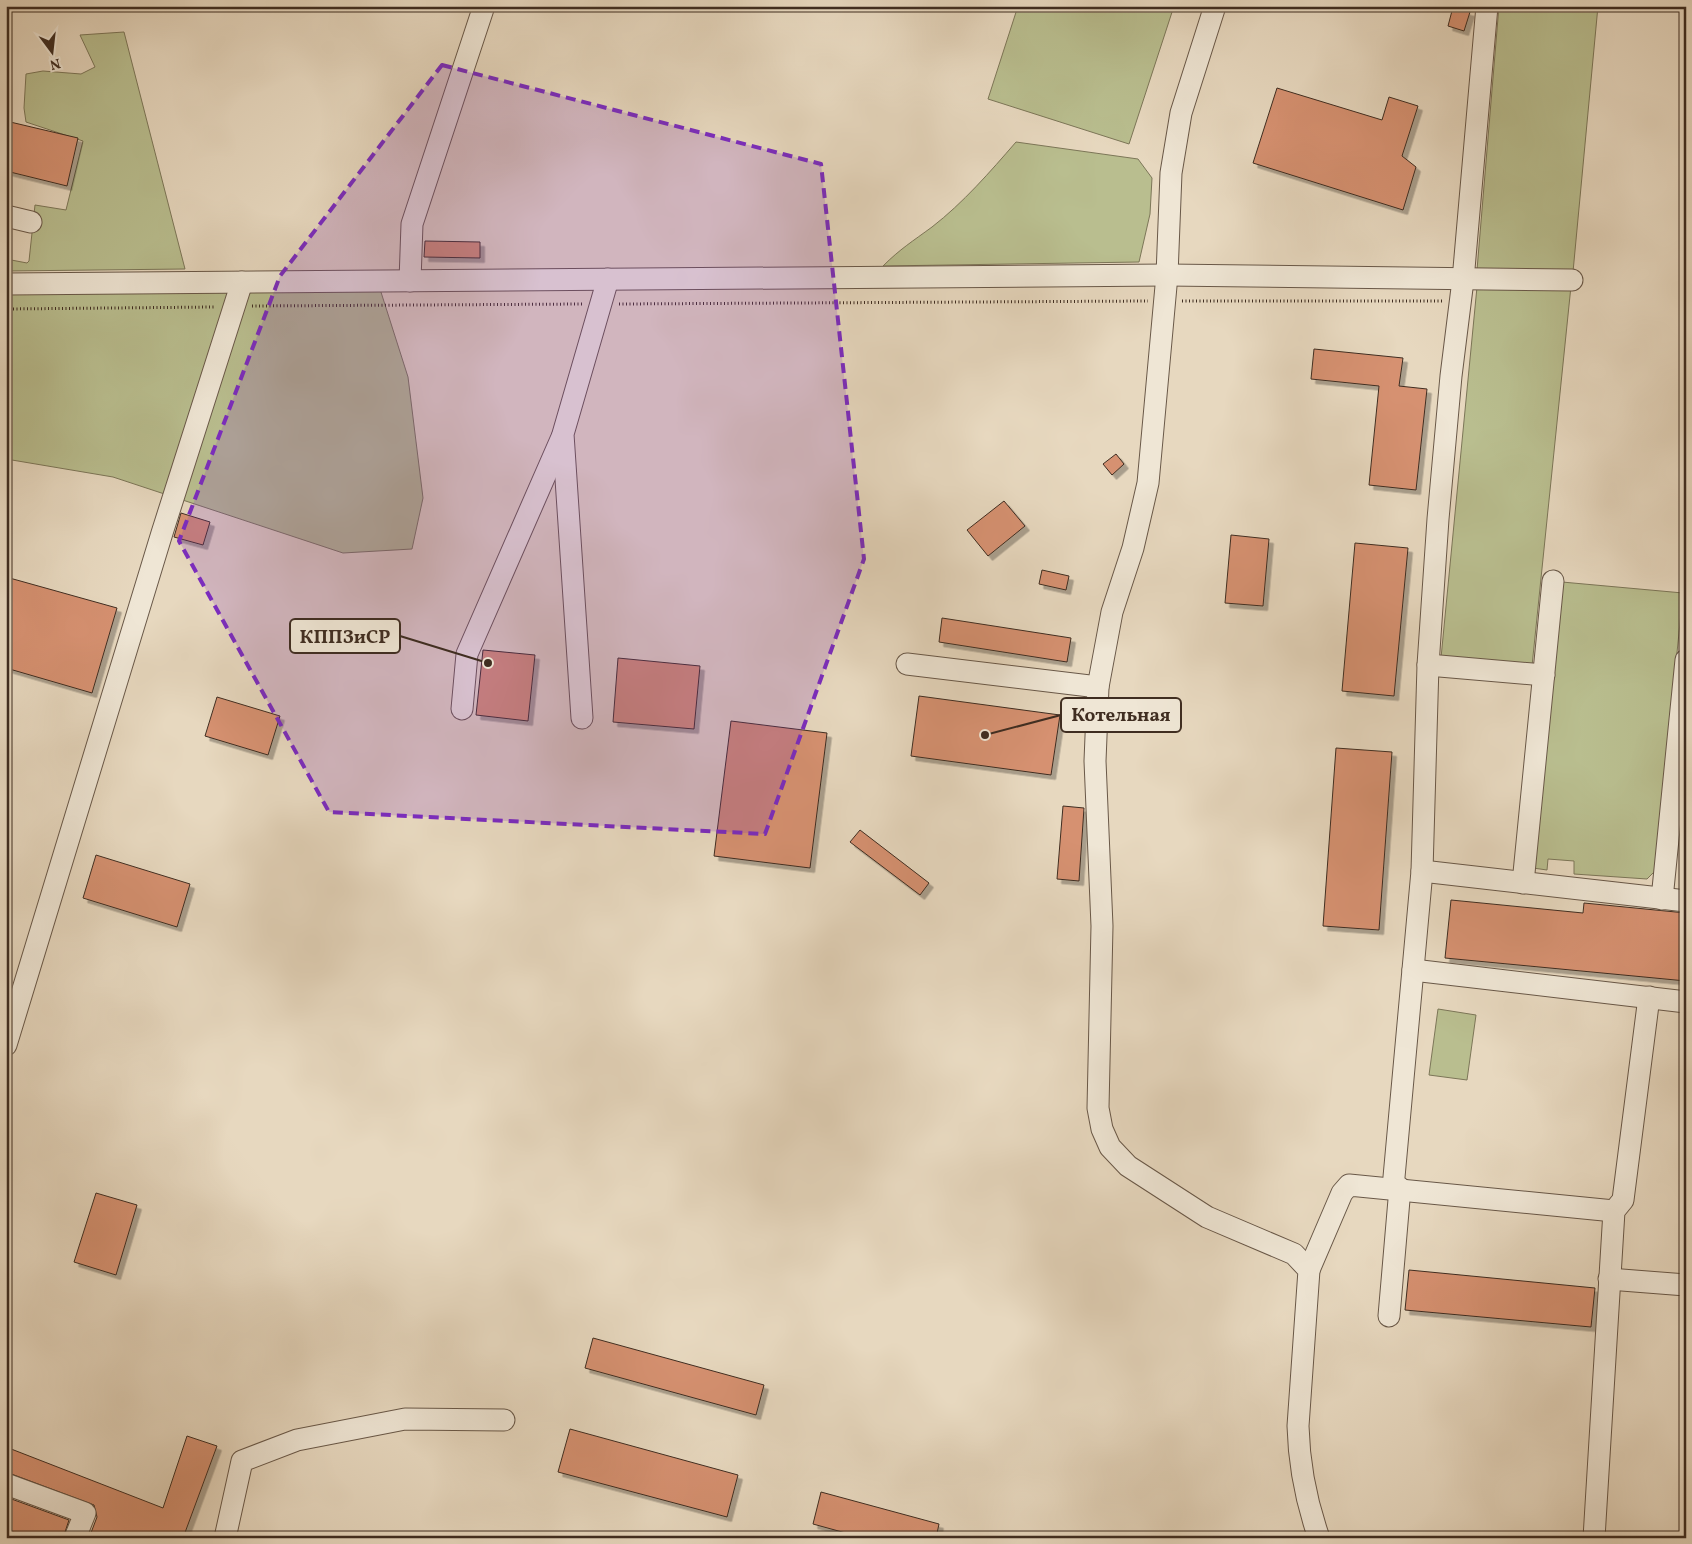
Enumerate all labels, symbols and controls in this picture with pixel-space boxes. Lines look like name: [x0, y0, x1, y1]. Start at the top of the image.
north arrow: [28, 28, 78, 78]
text: N: [48, 53, 62, 74]
callout: КППЗиСР: [290, 619, 400, 653]
text: КППЗиСР: [300, 625, 390, 651]
callout: Котельная: [1061, 698, 1181, 732]
text: Котельная: [1071, 703, 1171, 729]

